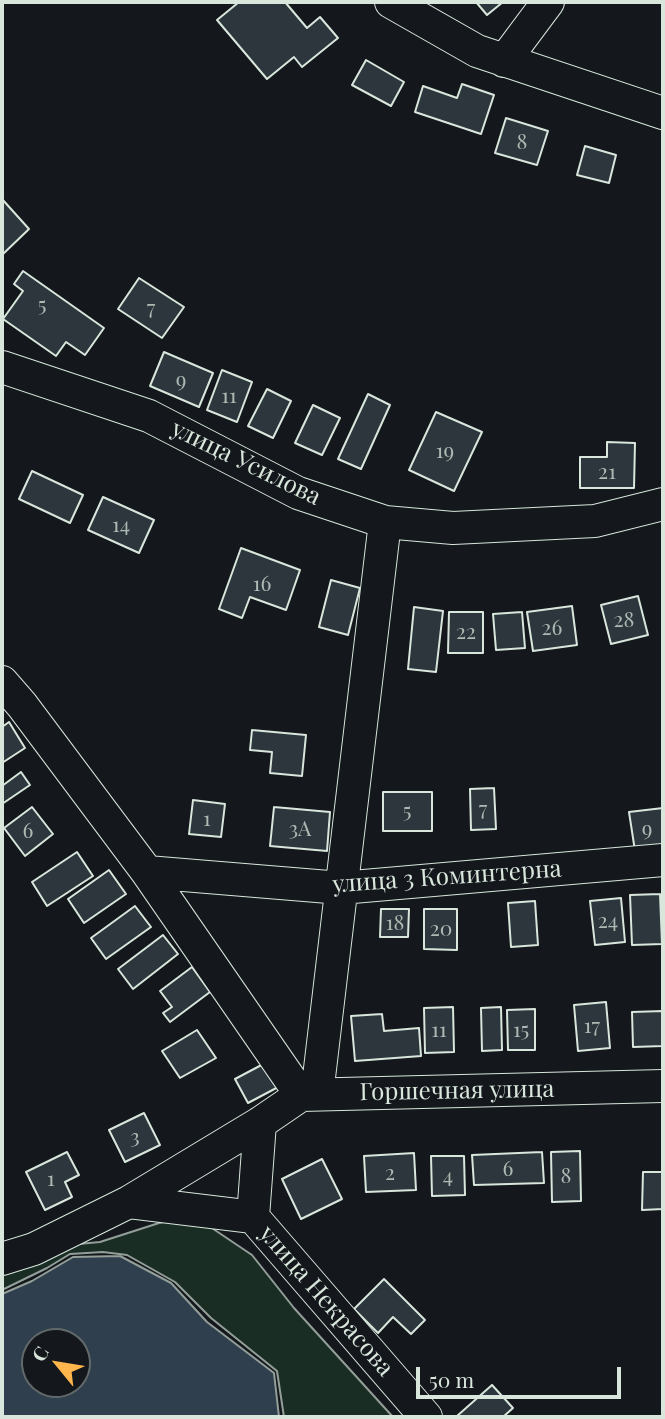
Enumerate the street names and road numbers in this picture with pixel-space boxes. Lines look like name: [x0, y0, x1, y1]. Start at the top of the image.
street label: улица Усилова: [167, 414, 325, 512]
street label: улица 3 Коминтерна: [332, 855, 562, 899]
street label: Горшечная улица: [359, 1075, 555, 1107]
street label: улица Некрасова: [253, 1220, 399, 1382]

